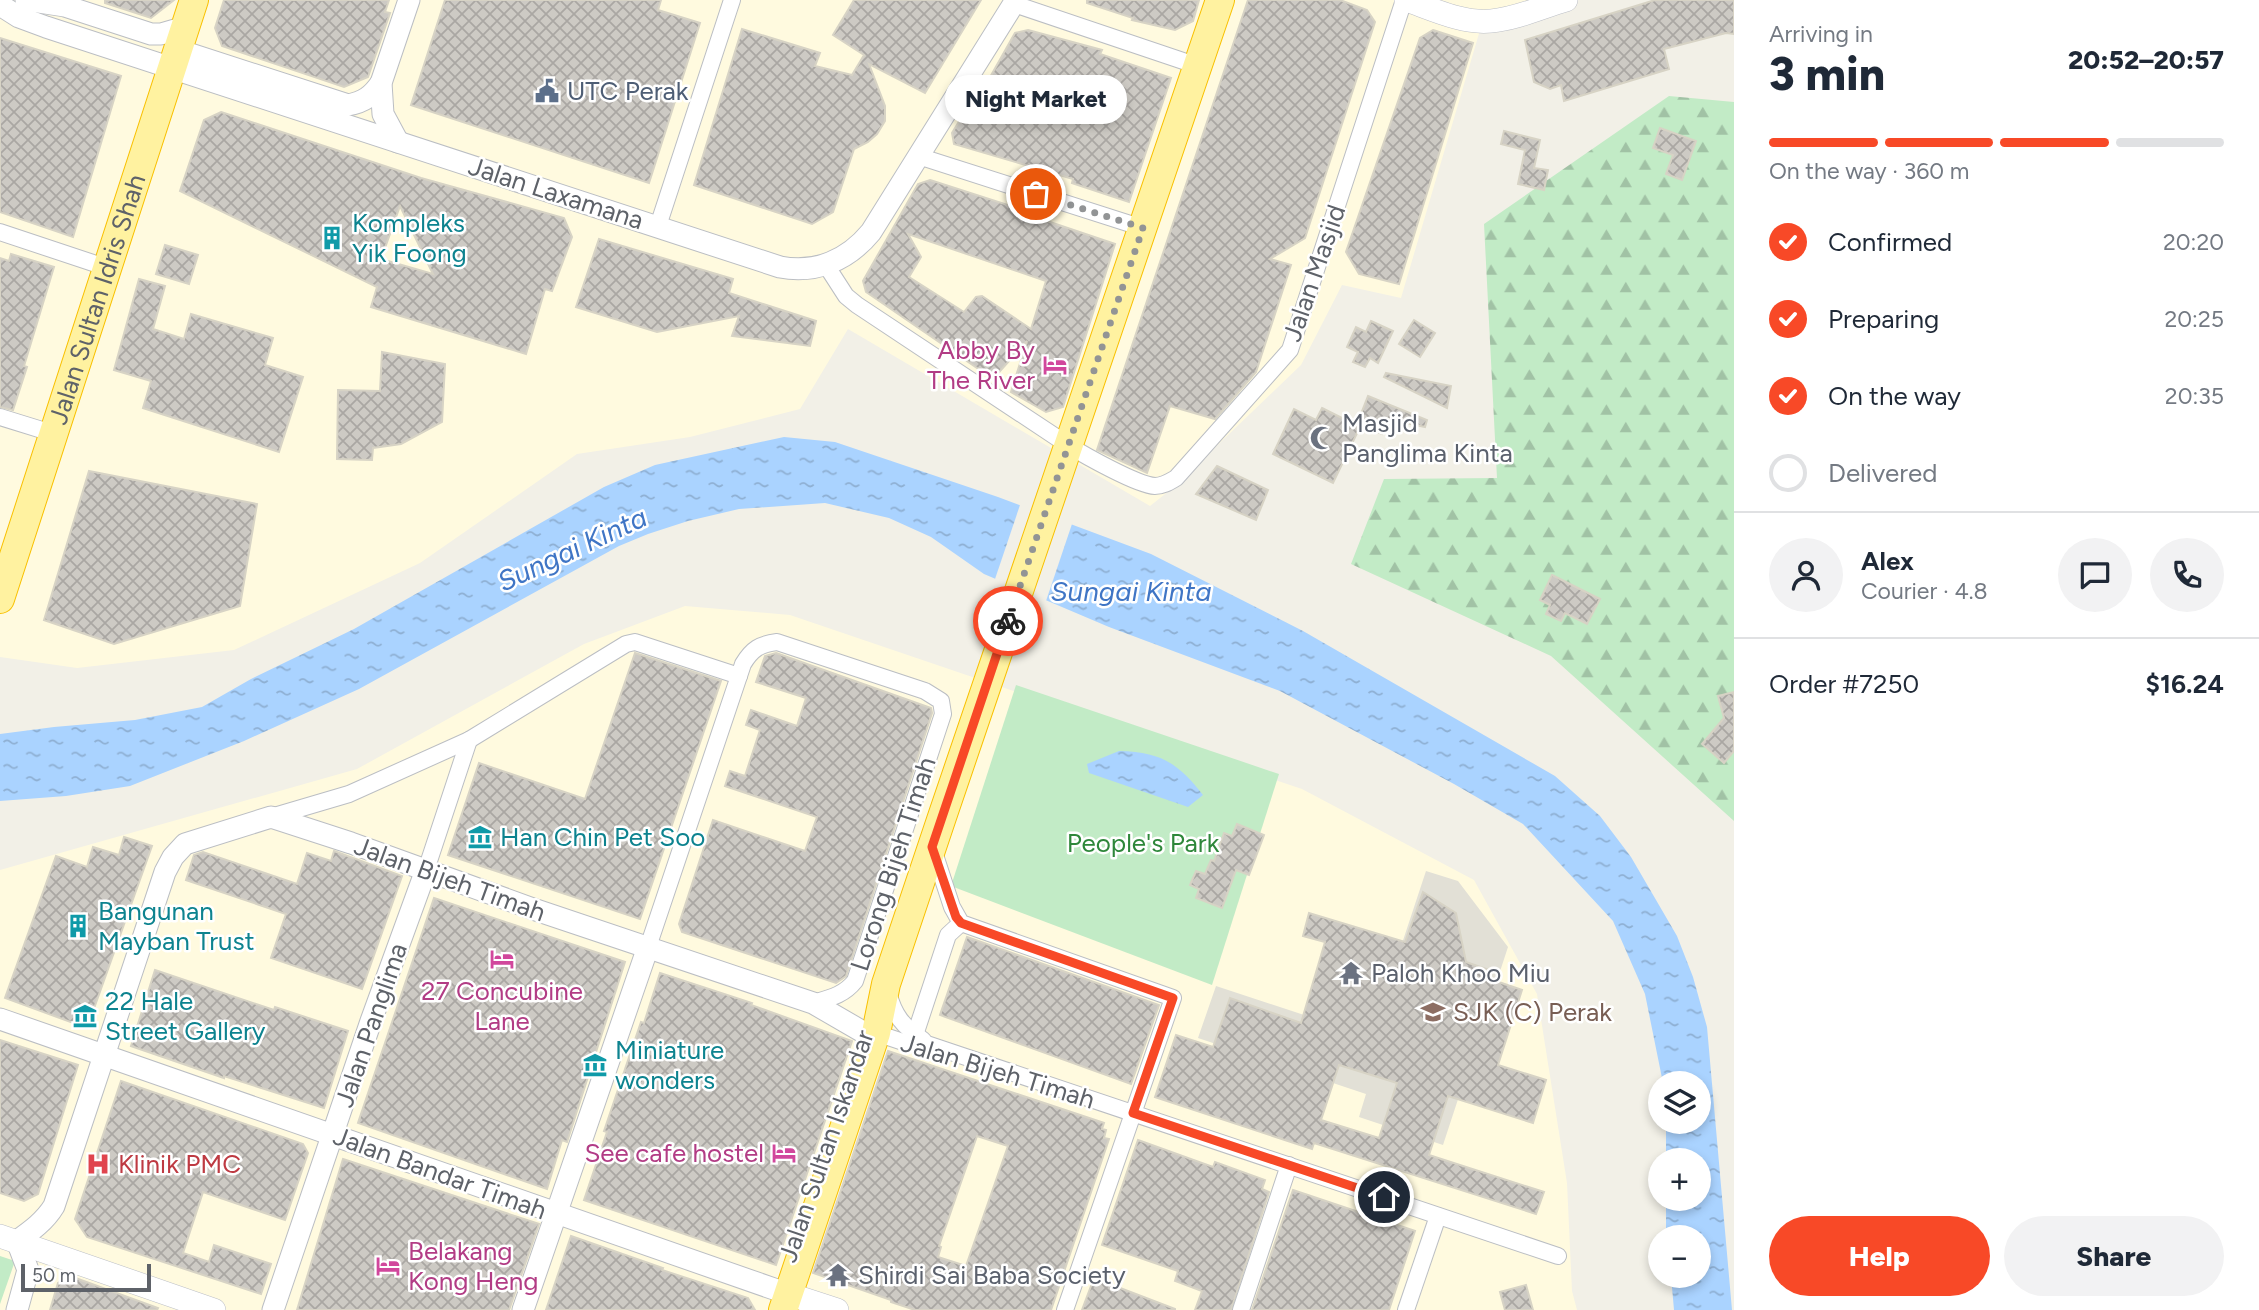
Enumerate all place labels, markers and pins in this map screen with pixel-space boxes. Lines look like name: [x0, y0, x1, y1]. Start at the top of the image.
place label: UTC Perak: [567, 75, 689, 107]
callout: Night Market: [945, 75, 1127, 124]
public building icon: UTC Perak: [533, 77, 561, 105]
pin: [1006, 164, 1066, 224]
place label: Kompleks Yik Foong: [352, 207, 467, 269]
building icon: Kompleks Yik Foong: [318, 224, 346, 252]
place label: Abby By The River: [927, 334, 1035, 396]
hotel icon: Abby By The River: [1041, 351, 1069, 379]
place label: Masjid Panglima Kinta: [1342, 407, 1513, 469]
mosque icon: Masjid Panglima Kinta: [1308, 424, 1336, 452]
place label: Han Chin Pet Soo: [500, 821, 705, 853]
museum icon: Han Chin Pet Soo: [466, 823, 494, 851]
place label: Bangunan Mayban Trust: [98, 895, 255, 957]
building icon: Bangunan Mayban Trust: [64, 912, 92, 940]
hotel icon: 27 Concubine Lane: [488, 945, 516, 973]
place label: Paloh Khoo Miu: [1371, 957, 1550, 989]
temple icon: Paloh Khoo Miu: [1337, 959, 1365, 987]
place label: 27 Concubine Lane: [421, 975, 583, 1037]
place label: 22 Hale Street Gallery: [105, 985, 266, 1047]
place label: SJK (C) Perak: [1453, 996, 1612, 1028]
school or university icon: SJK (C) Perak: [1419, 998, 1447, 1026]
museum icon: 22 Hale Street Gallery: [71, 1002, 99, 1030]
place label: Miniature wonders: [615, 1034, 724, 1096]
museum icon: Miniature wonders: [581, 1051, 609, 1079]
place label: See cafe hostel: [584, 1137, 764, 1169]
hotel icon: See cafe hostel: [770, 1139, 798, 1167]
place label: Klinik PMC: [118, 1148, 241, 1180]
hospital icon: Klinik PMC: [84, 1150, 112, 1178]
pin: [1354, 1167, 1414, 1227]
place label: Belakang Kong Heng: [408, 1235, 538, 1297]
hotel icon: Belakang Kong Heng: [374, 1252, 402, 1280]
place label: Shirdi Sai Baba Society: [858, 1259, 1126, 1291]
temple icon: Shirdi Sai Baba Society: [824, 1261, 852, 1289]

